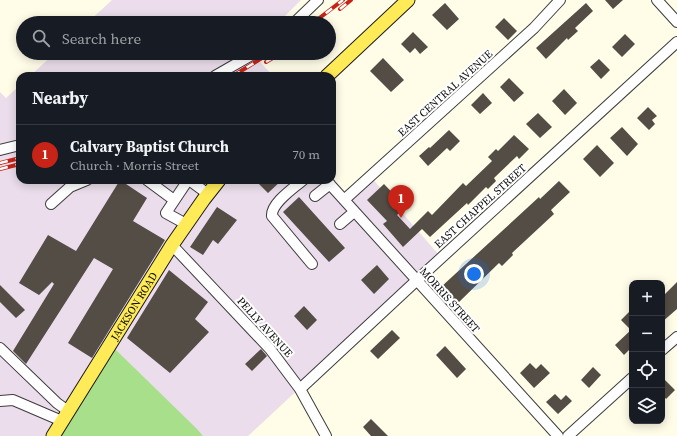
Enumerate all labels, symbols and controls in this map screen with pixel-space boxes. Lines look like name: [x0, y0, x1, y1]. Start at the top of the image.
search box: [16, 16, 336, 60]
icon: search: [30, 27, 52, 49]
text: Search here: [62, 28, 141, 49]
street label: EAST CENTRAL AVENUE: [395, 46, 496, 140]
text: Nearby: [32, 86, 88, 110]
text: Calvary Baptist Church: [70, 136, 229, 157]
text: 1: [41, 146, 49, 163]
text: 70 m: [292, 146, 320, 163]
text: Church · Morris Street: [70, 157, 199, 174]
street label: EAST CHAPPEL STREET: [431, 161, 530, 252]
pin: 1: [388, 185, 414, 218]
street label: MORRIS STREET: [416, 264, 483, 336]
your location: [464, 264, 484, 284]
street label: JACKSON ROAD: [107, 269, 161, 344]
map controls: [629, 280, 665, 424]
button: +: [629, 280, 665, 316]
street label: PELLY AVENUE: [234, 294, 296, 361]
button: −: [629, 316, 665, 352]
button: locate: [629, 352, 665, 388]
button: layers: [629, 388, 665, 424]

